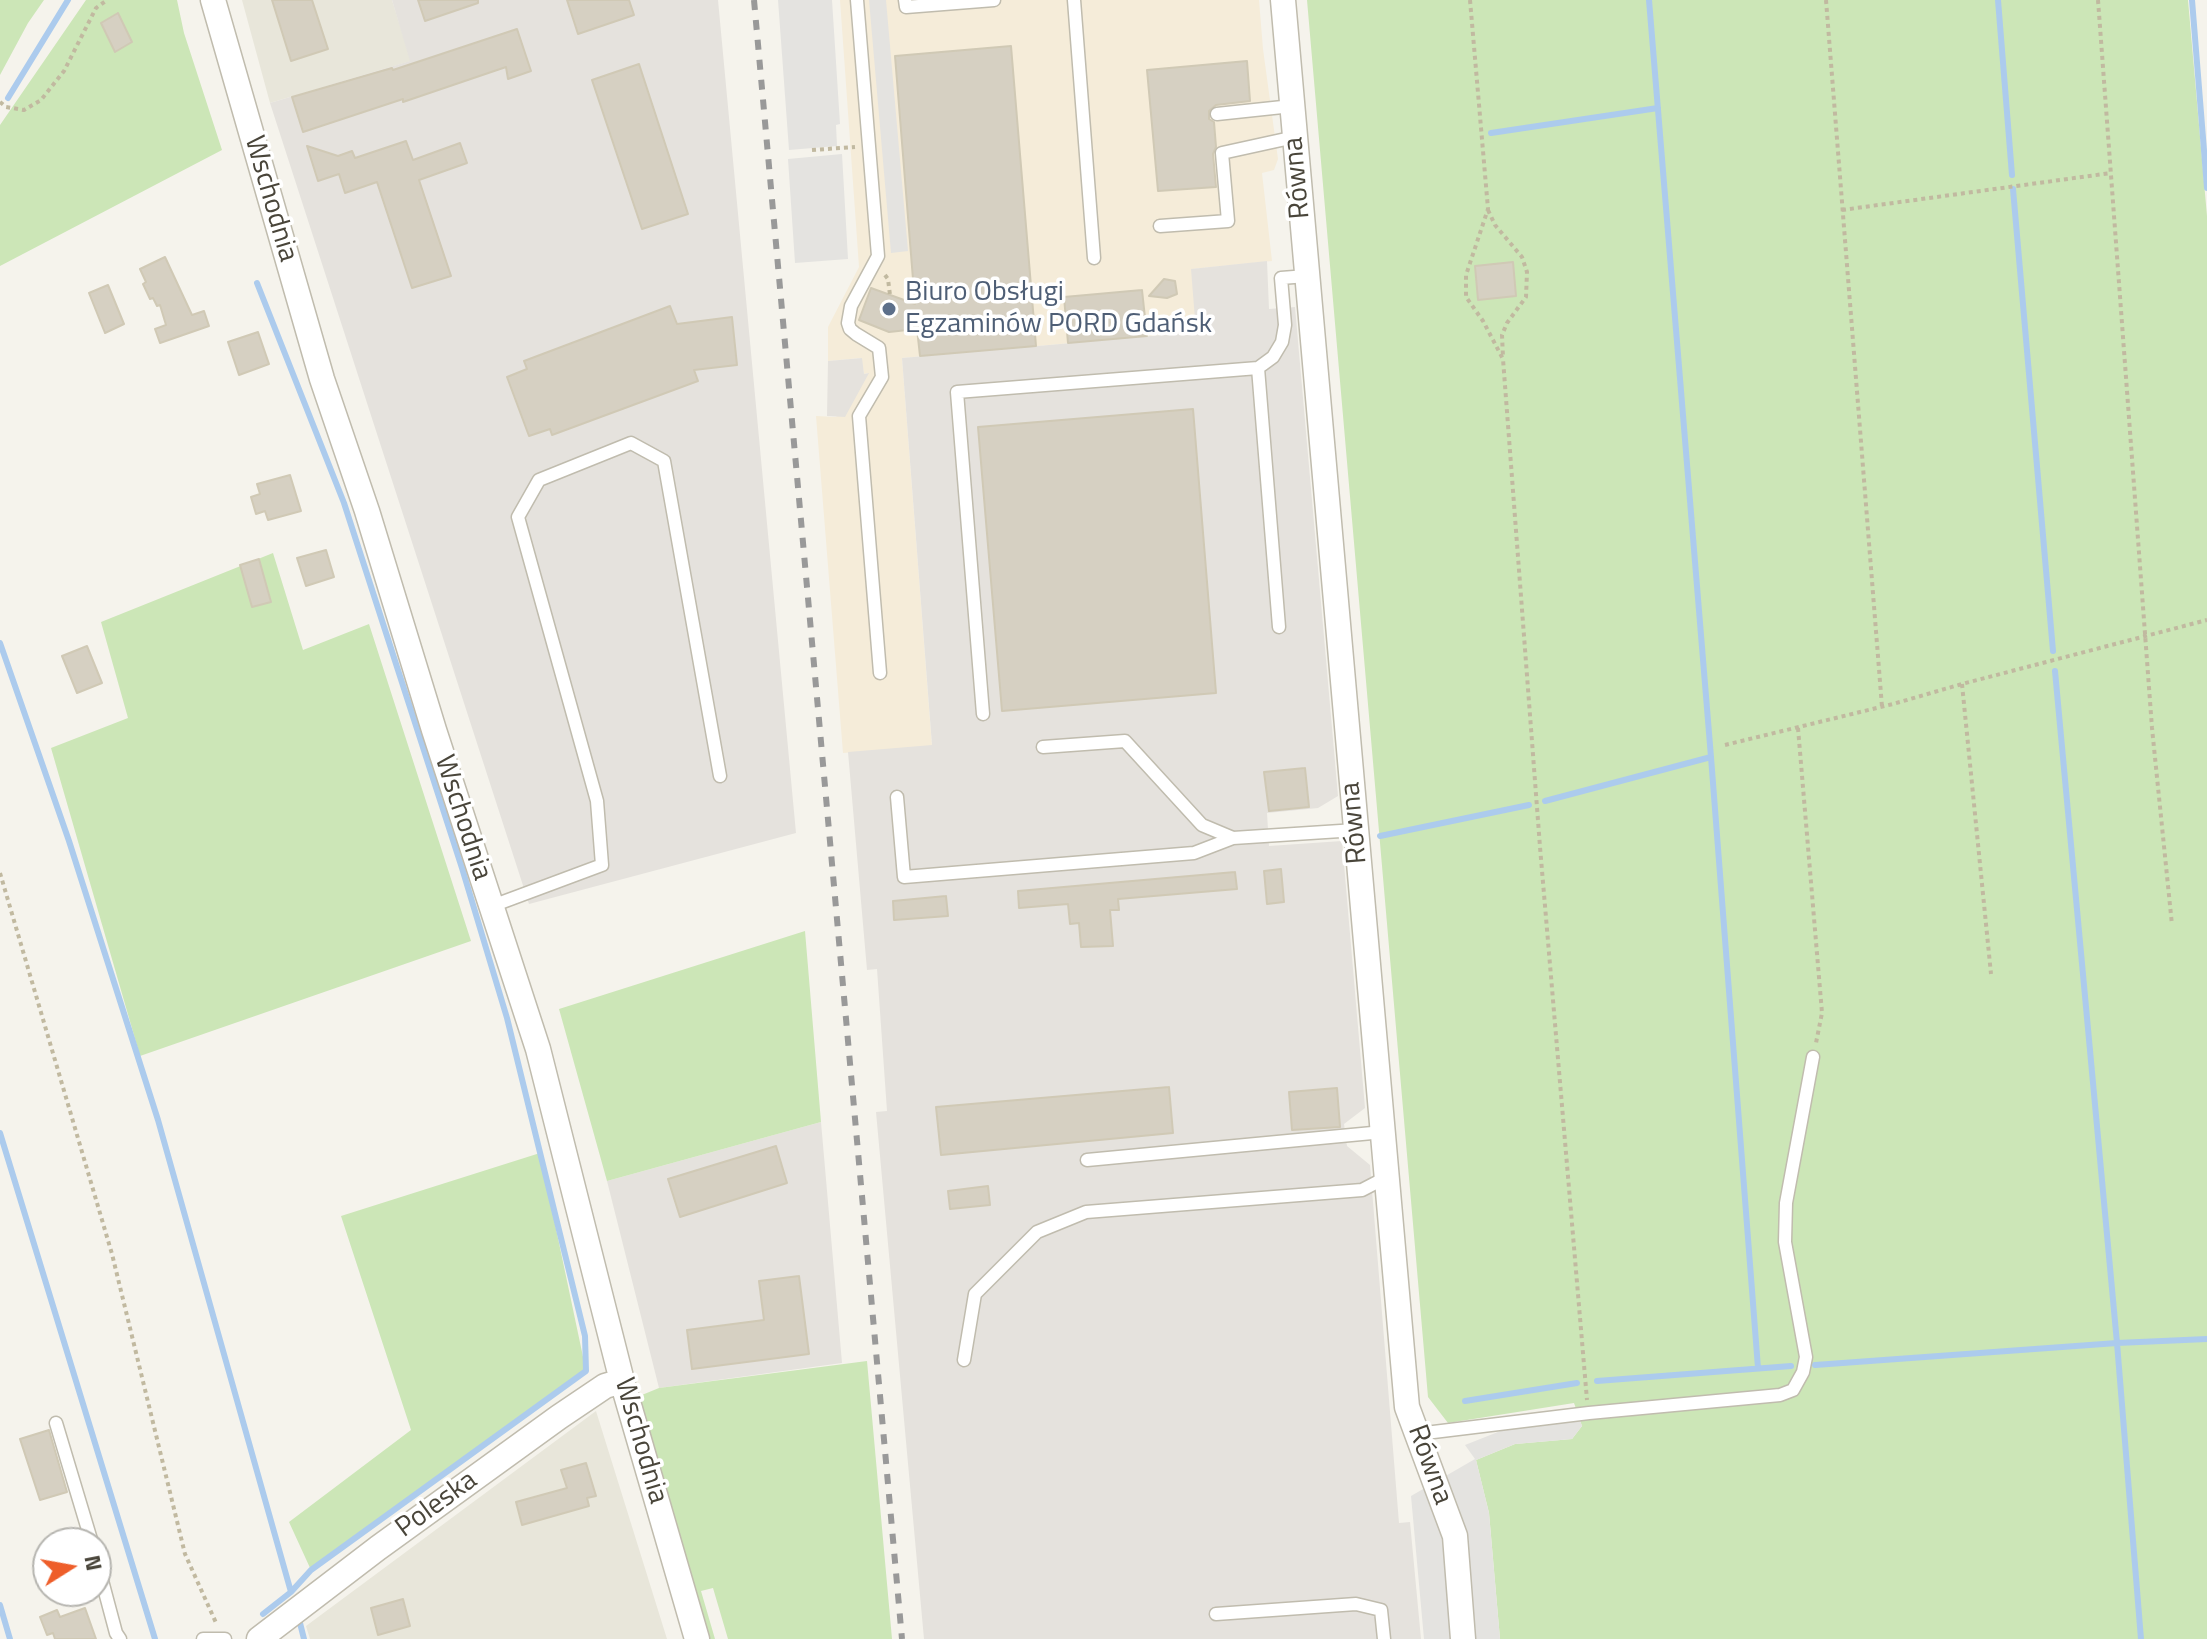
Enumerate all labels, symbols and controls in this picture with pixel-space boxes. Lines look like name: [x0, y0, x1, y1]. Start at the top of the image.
street label: Wschodnia: [236, 132, 304, 266]
street label: Równa: [1278, 136, 1318, 220]
place label: Biuro Obsługi Egzaminów PORD Gdańsk: [905, 276, 1212, 342]
marker: Biuro Obsługi Egzaminów PORD Gdańsk: [880, 300, 898, 318]
street label: Wschodnia: [426, 751, 498, 885]
street label: Równa: [1335, 781, 1375, 865]
street label: Wschodnia: [606, 1374, 674, 1508]
street label: Równa: [1399, 1421, 1459, 1509]
street label: Poleska: [390, 1464, 484, 1546]
north arrow: [32, 1527, 112, 1607]
text: N: [75, 1552, 112, 1574]

